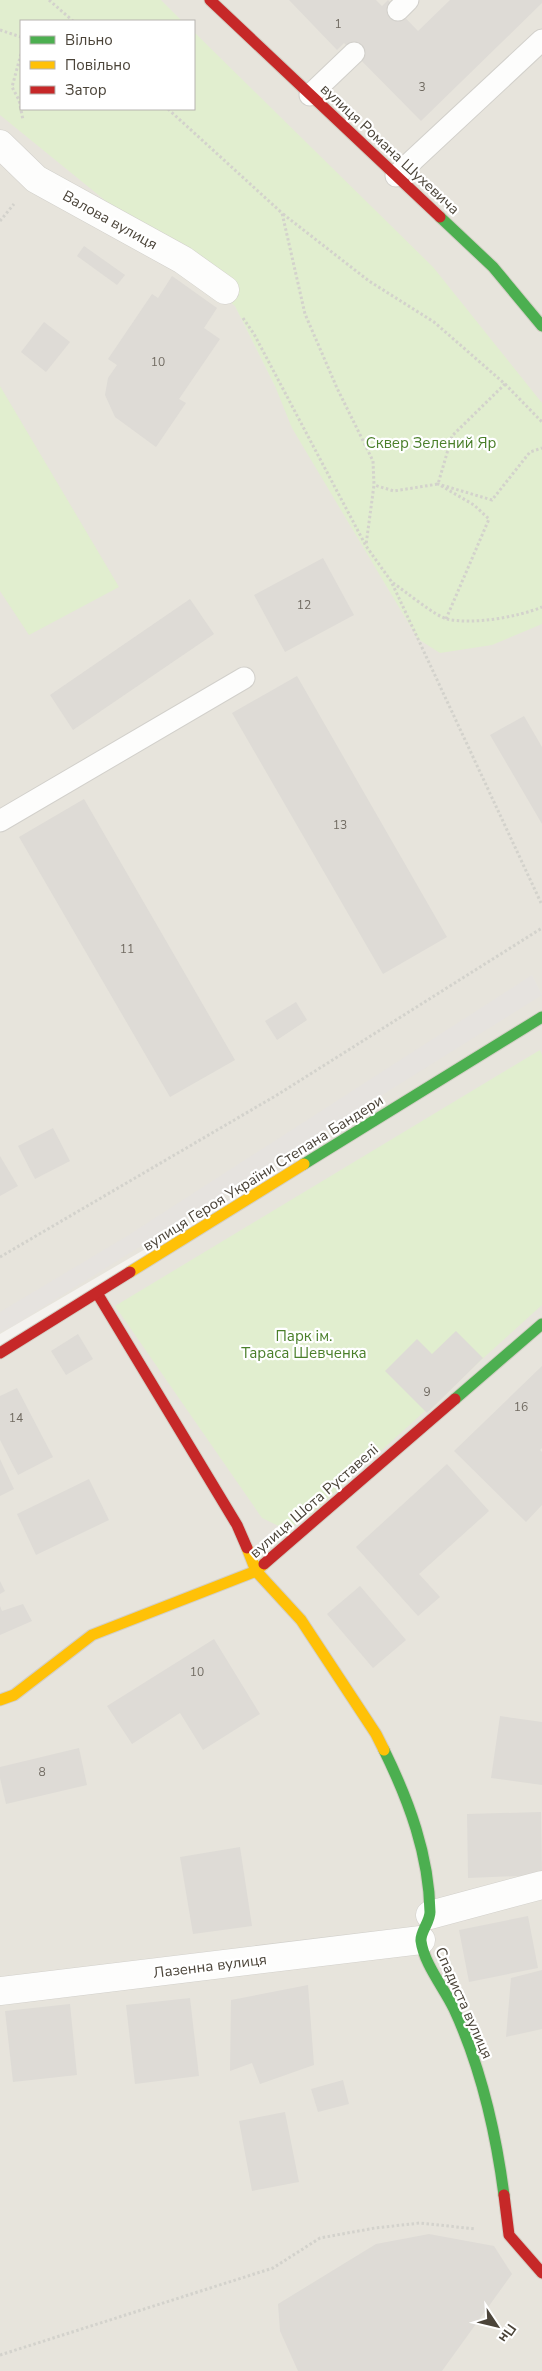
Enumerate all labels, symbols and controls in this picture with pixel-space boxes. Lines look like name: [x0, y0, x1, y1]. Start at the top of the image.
house number: 1: [334, 16, 342, 32]
legend: [20, 20, 195, 110]
text: Вільно: [65, 30, 113, 50]
text: Повільно: [65, 55, 131, 75]
street label: вулиця Романа Шухевича: [316, 79, 464, 219]
house number: 3: [418, 79, 426, 95]
text: Затор: [65, 80, 107, 100]
street label: Валова вулиця: [59, 186, 161, 254]
house number: 10: [151, 354, 165, 370]
park label: Сквер Зелений Яр: [366, 433, 496, 453]
house number: 12: [297, 597, 311, 613]
house number: 13: [333, 817, 347, 833]
house number: 11: [120, 941, 134, 957]
street label: вулиця Героя України Степана Бандери: [139, 1090, 387, 1256]
park label: Парк ім. Тараса Шевченка: [241, 1326, 367, 1363]
house number: 9: [423, 1384, 431, 1400]
house number: 16: [514, 1399, 528, 1415]
house number: 14: [9, 1410, 23, 1426]
street label: вулиця Шота Руставелі: [245, 1440, 383, 1562]
house number: 10: [190, 1664, 204, 1680]
house number: 8: [38, 1764, 46, 1780]
street label: Спадиста вулиця: [430, 1944, 498, 2062]
street label: Лазенна вулиця: [152, 1949, 268, 1983]
north arrow: [472, 2301, 522, 2351]
text: Пн: [494, 2320, 521, 2347]

